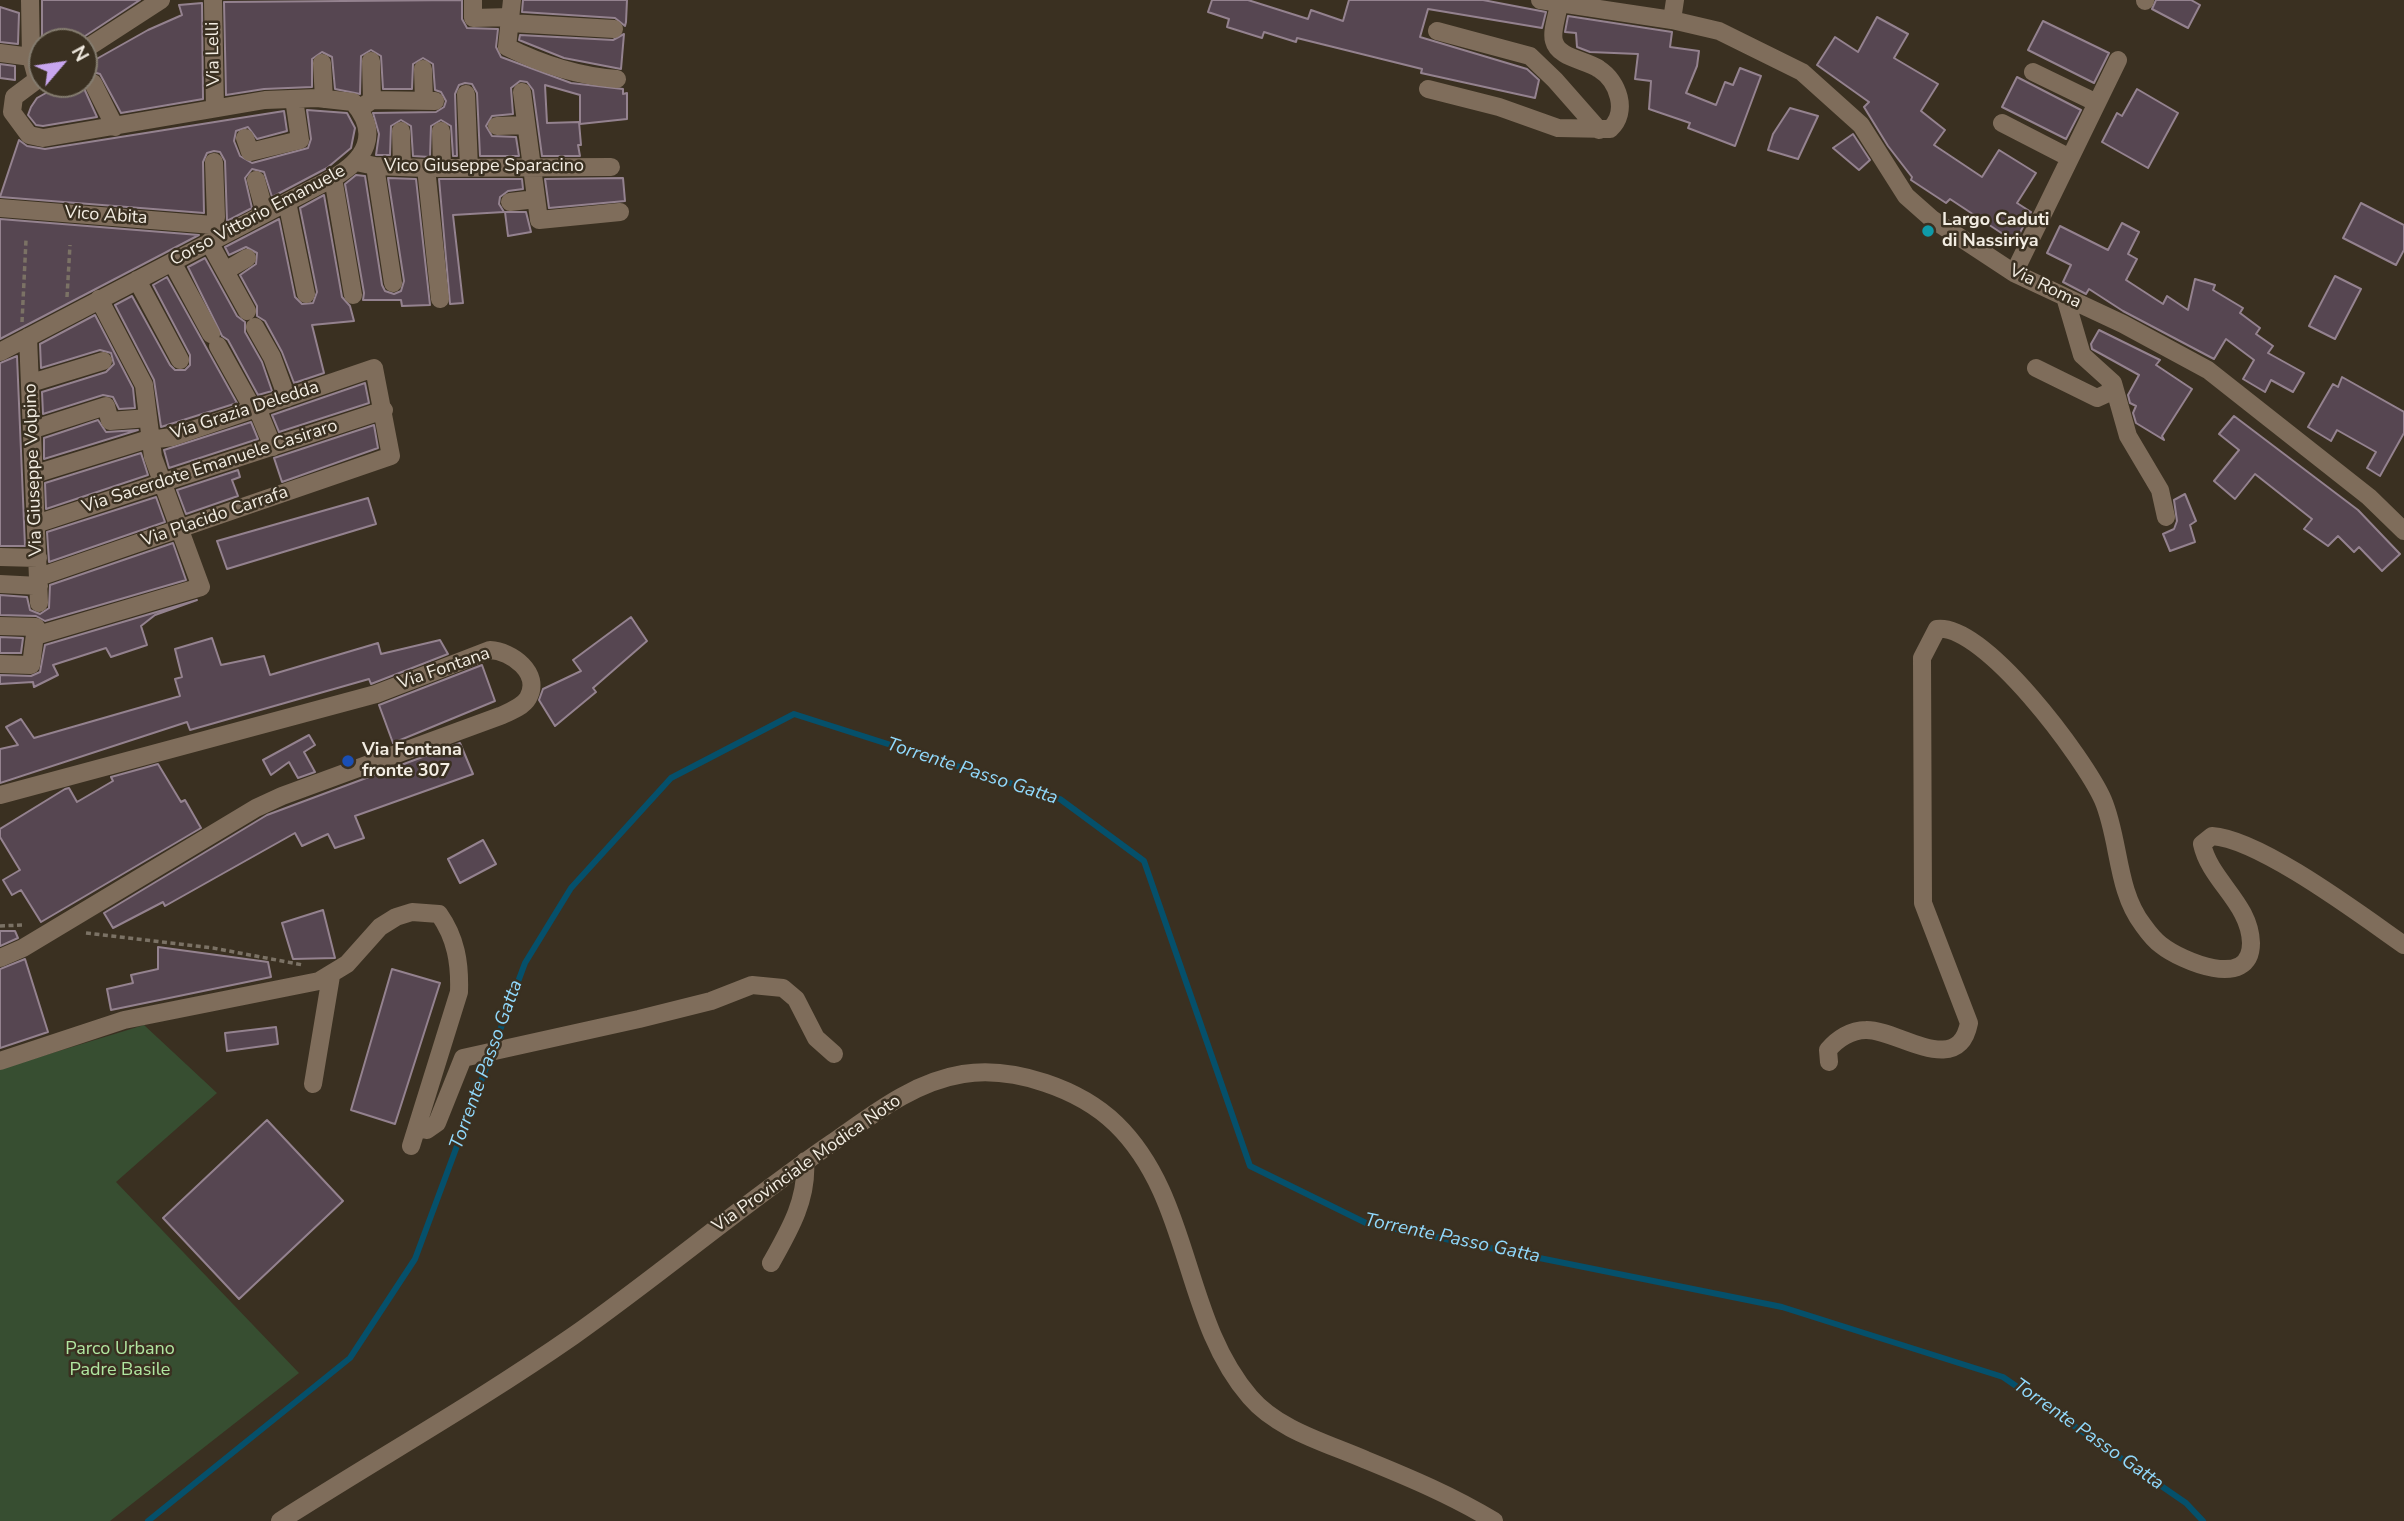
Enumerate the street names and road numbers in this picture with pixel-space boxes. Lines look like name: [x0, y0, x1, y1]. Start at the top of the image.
street label: Via Lelli: [203, 21, 225, 87]
street label: Vico Giuseppe Sparacino: [384, 156, 584, 178]
street label: Corso Vittorio Emanuele: [167, 161, 349, 271]
street label: Vico Abita: [64, 202, 148, 230]
street label: Via Roma: [2005, 260, 2085, 314]
street label: Via Grazia Deledda: [168, 377, 322, 445]
street label: Via Giuseppe Volpino: [20, 383, 48, 557]
street label: Via Sacerdote Emanuele Casiraro: [79, 415, 341, 519]
street label: Via Placido Carrafa: [139, 482, 291, 552]
street label: Via Fontana: [395, 643, 493, 695]
street label: Via Provinciale Modica Noto: [709, 1091, 905, 1237]

